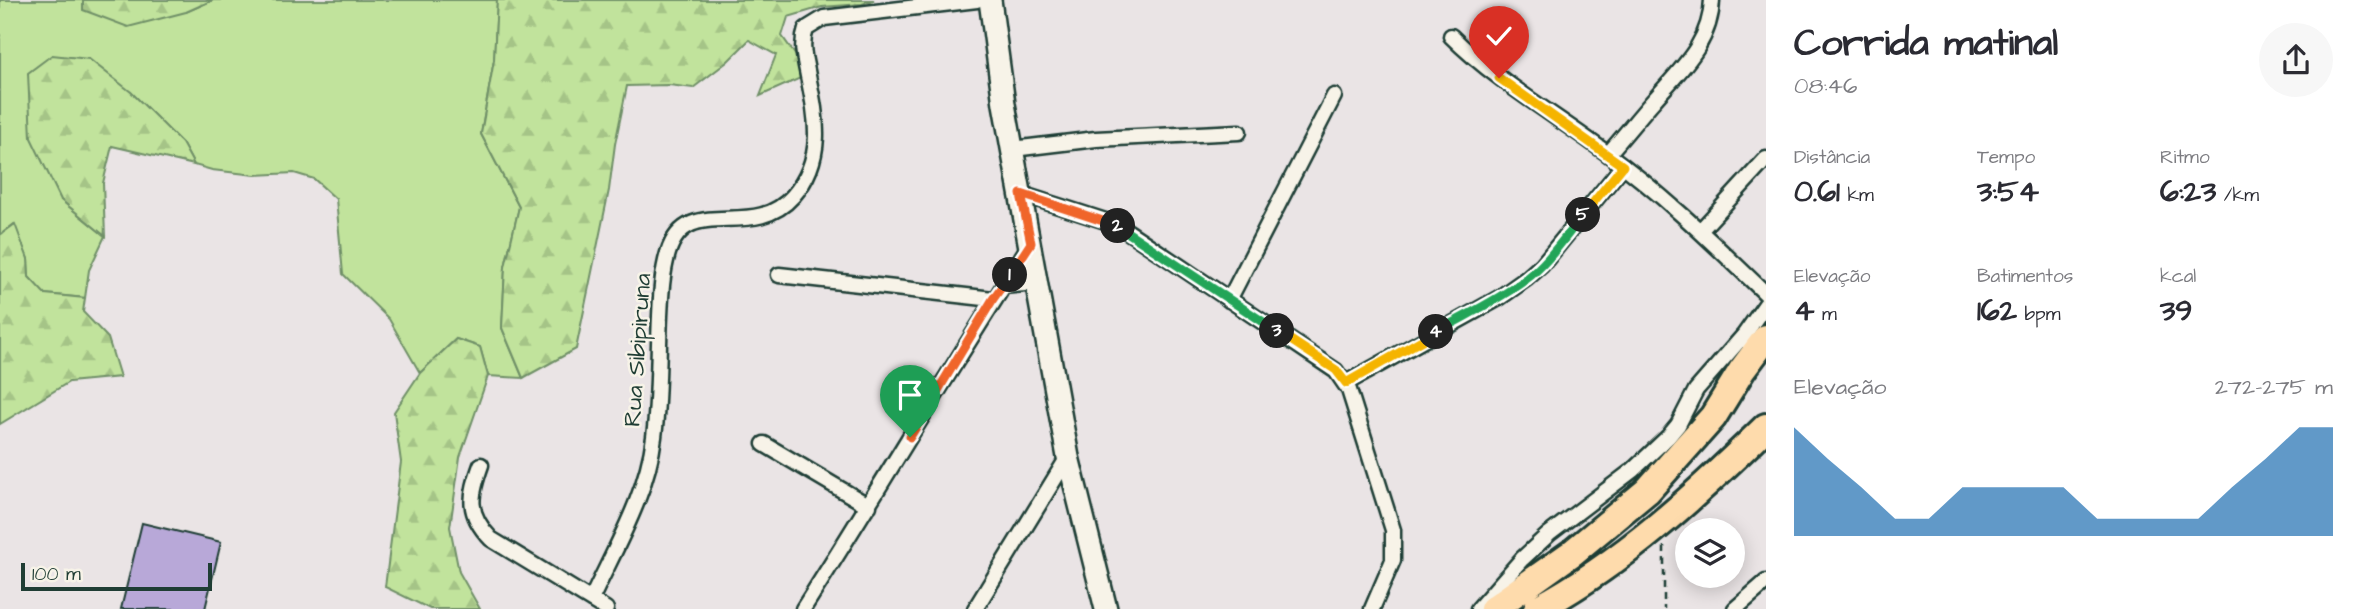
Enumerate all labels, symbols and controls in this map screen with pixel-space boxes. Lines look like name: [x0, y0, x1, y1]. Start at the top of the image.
pin: [1469, 6, 1529, 78]
icon: check: [1480, 17, 1518, 55]
text: Corrida matinal: [1794, 18, 2058, 70]
button: share: [2259, 23, 2333, 97]
text: 08:46: [1794, 70, 1857, 102]
text: Distância: [1794, 144, 1870, 171]
text: Tempo: [1977, 144, 2035, 171]
text: Ritmo: [2160, 144, 2210, 171]
text: 0.61: [1794, 171, 1840, 213]
text: 3:54: [1977, 171, 2039, 213]
text: 6:23: [2160, 171, 2216, 213]
text: km: [1840, 182, 1874, 209]
text: /km: [2216, 182, 2259, 209]
pin: 5: [1566, 198, 1600, 232]
text: 5: [1576, 201, 1589, 228]
pin: 2: [1100, 208, 1136, 244]
text: 2: [1112, 212, 1123, 239]
pin: 1: [992, 258, 1028, 292]
text: 1: [1008, 261, 1011, 288]
text: Elevação: [1794, 263, 1870, 290]
text: Batimentos: [1977, 263, 2073, 290]
text: kcal: [2160, 263, 2196, 290]
street label: Rua Sibipiruna: [616, 272, 660, 428]
text: 4: [1794, 290, 1814, 332]
text: 162: [1977, 290, 2017, 332]
text: 39: [2160, 290, 2192, 332]
text: m: [1814, 301, 1837, 328]
text: bpm: [2017, 301, 2060, 328]
pin: 3: [1260, 314, 1294, 348]
pin: 4: [1418, 314, 1454, 350]
text: 3: [1272, 317, 1281, 344]
text: 4: [1429, 318, 1442, 345]
pin: [880, 365, 940, 437]
text: Elevação: [1794, 371, 1887, 403]
text: 272–275 m: [2215, 371, 2333, 403]
icon: arrive: [891, 376, 929, 414]
map controls: [1675, 518, 1745, 588]
button: layers: [1675, 518, 1745, 588]
scale bar: [21, 560, 212, 592]
text: 100 m: [32, 561, 81, 588]

